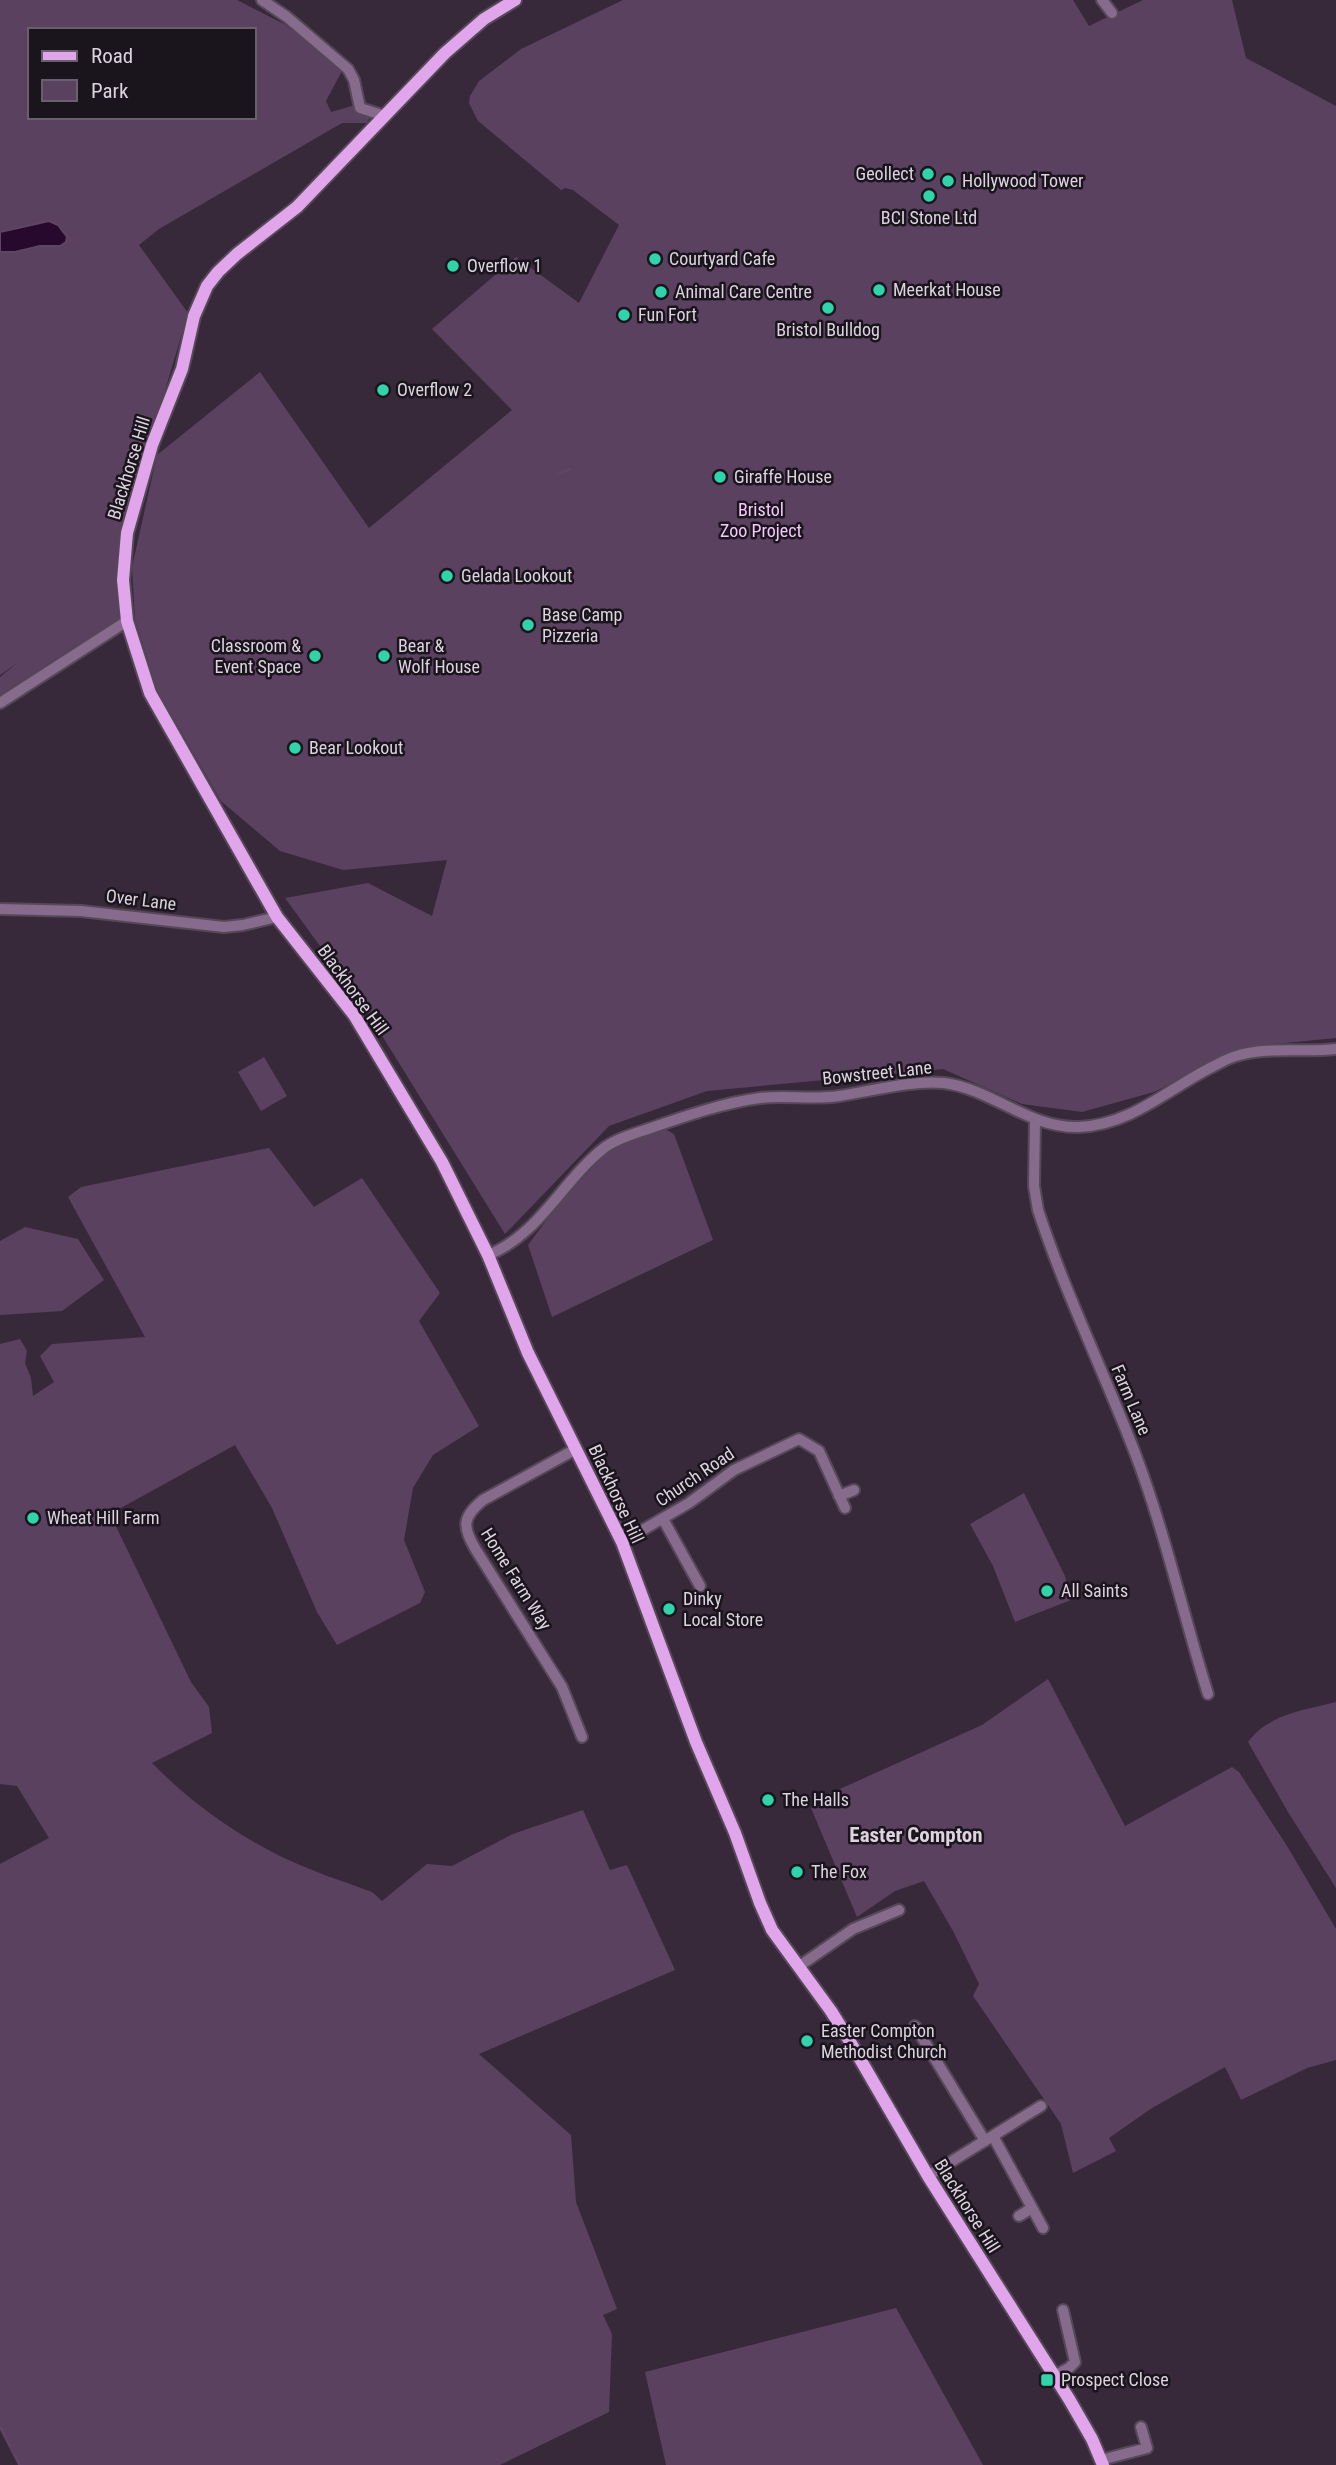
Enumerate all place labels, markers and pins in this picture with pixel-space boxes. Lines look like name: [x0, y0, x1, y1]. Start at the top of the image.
place label: Geollect: [856, 163, 914, 184]
marker: Geollect: [920, 166, 936, 182]
place label: Hollywood Tower: [962, 170, 1084, 191]
marker: Hollywood Tower: [940, 173, 956, 189]
marker: BCI Stone Ltd: [921, 188, 937, 204]
place label: BCI Stone Ltd: [881, 207, 977, 228]
place label: Courtyard Cafe: [669, 248, 775, 269]
marker: Courtyard Cafe: [647, 251, 663, 267]
place label: Overflow 1: [467, 255, 542, 276]
marker: Overflow 1: [445, 258, 461, 274]
place label: Meerkat House: [893, 279, 1001, 300]
place label: Animal Care Centre: [675, 281, 812, 302]
marker: Meerkat House: [871, 282, 887, 298]
marker: Animal Care Centre: [653, 284, 669, 300]
marker: Bristol Bulldog: [820, 300, 836, 316]
place label: Fun Fort: [638, 304, 697, 325]
marker: Fun Fort: [616, 307, 632, 323]
place label: Bristol Bulldog: [776, 319, 880, 340]
place label: Overflow 2: [397, 379, 472, 400]
marker: Overflow 2: [375, 382, 391, 398]
place label: Giraffe House: [734, 466, 832, 487]
marker: Giraffe House: [712, 469, 728, 485]
place label: Gelada Lookout: [461, 565, 572, 586]
marker: Gelada Lookout: [439, 568, 455, 584]
place label: Base Camp Pizzeria: [542, 604, 623, 646]
marker: Base Camp Pizzeria: [520, 617, 536, 633]
place label: Classroom & Event Space: [211, 635, 301, 677]
place label: Bear & Wolf House: [398, 635, 480, 677]
marker: Classroom & Event Space: [307, 648, 323, 664]
marker: Bear & Wolf House: [376, 648, 392, 664]
place label: Bear Lookout: [309, 737, 403, 758]
marker: Bear Lookout: [287, 740, 303, 756]
place label: Wheat Hill Farm: [47, 1507, 160, 1528]
marker: Wheat Hill Farm: [25, 1510, 41, 1526]
place label: All Saints: [1061, 1580, 1128, 1601]
marker: All Saints: [1039, 1583, 1055, 1599]
place label: Dinky Local Store: [683, 1588, 763, 1630]
marker: Dinky Local Store: [661, 1601, 677, 1617]
place label: The Halls: [782, 1789, 849, 1810]
marker: The Halls: [760, 1792, 776, 1808]
place label: The Fox: [811, 1861, 867, 1882]
marker: The Fox: [789, 1864, 805, 1880]
place label: Easter Compton Methodist Church: [821, 2020, 947, 2062]
marker: Easter Compton Methodist Church: [799, 2033, 815, 2049]
place label: Prospect Close: [1061, 2369, 1169, 2390]
marker: Prospect Close: [1039, 2372, 1055, 2388]

